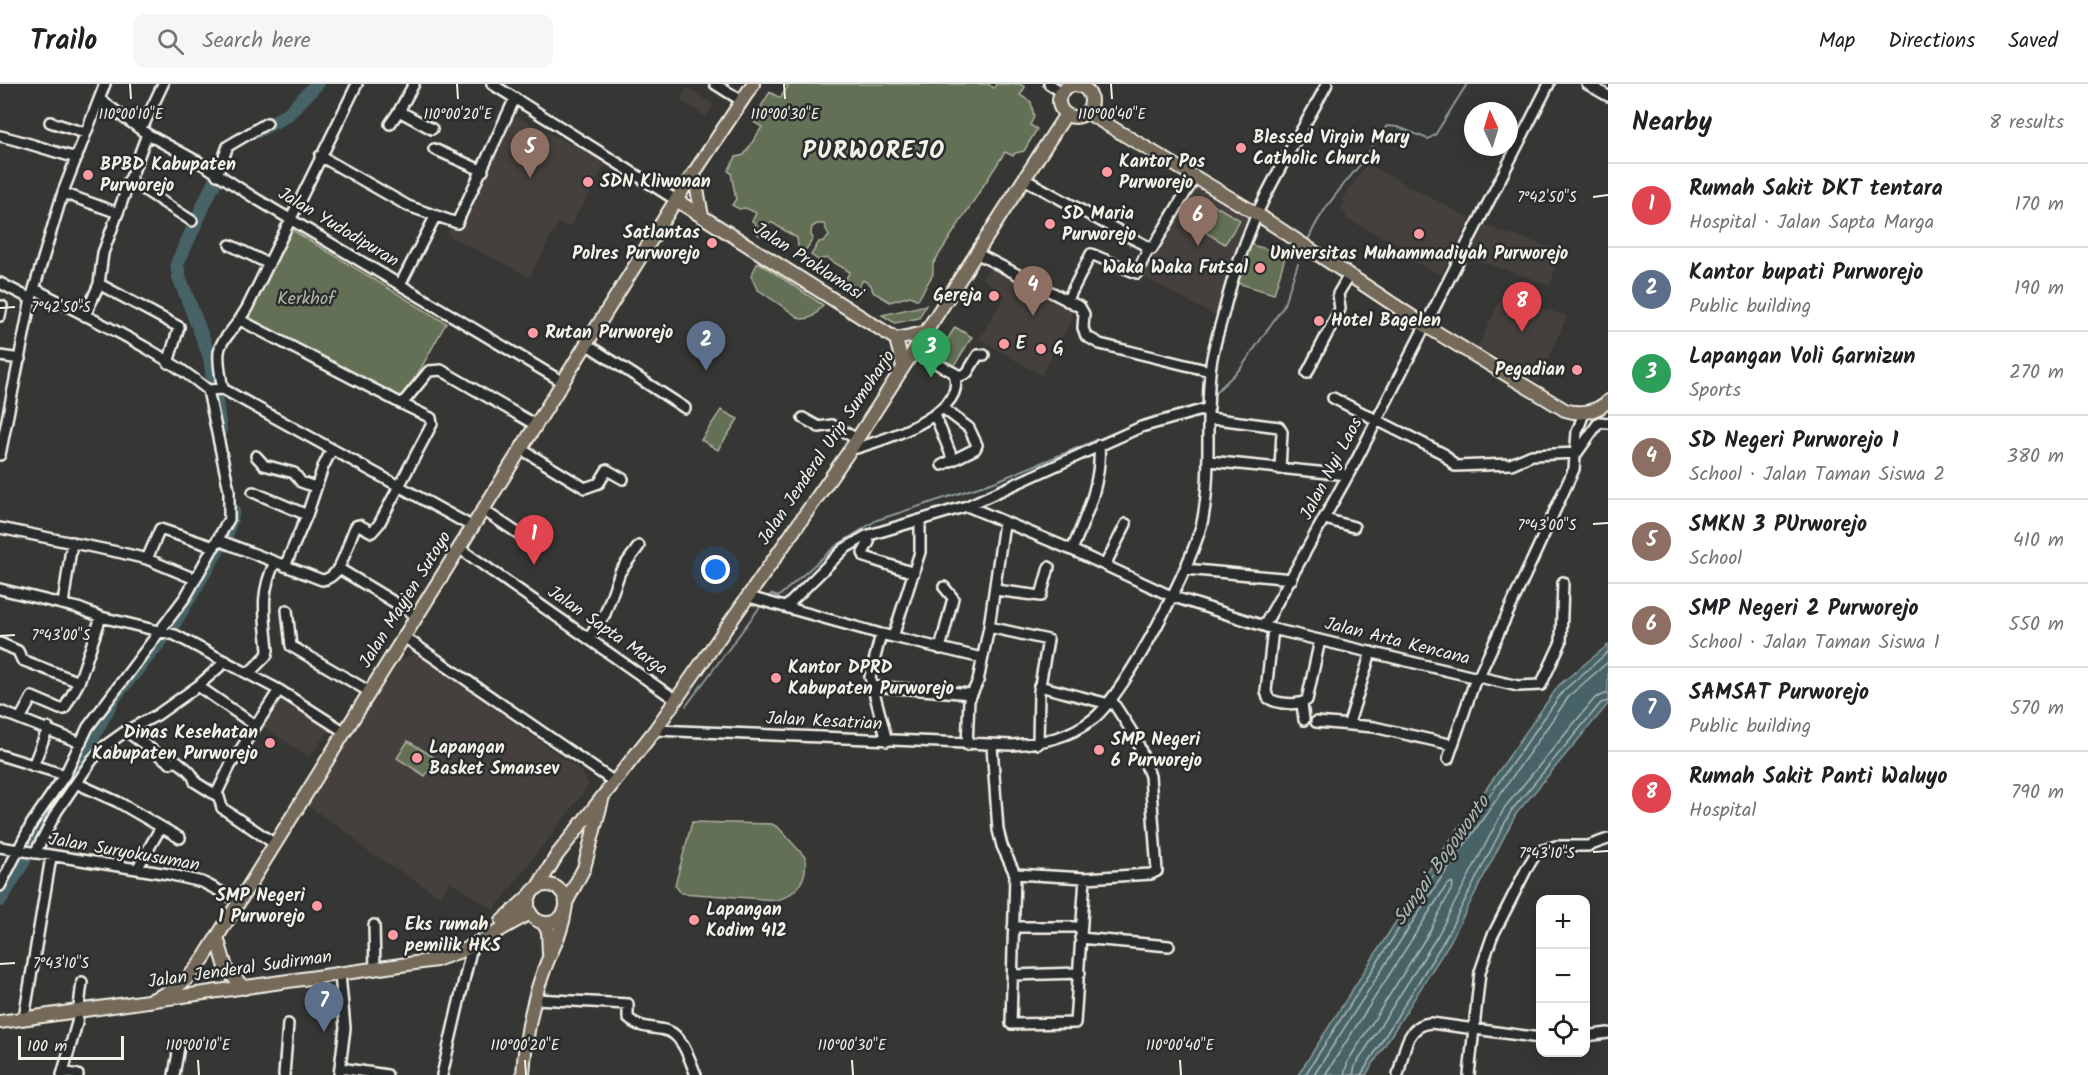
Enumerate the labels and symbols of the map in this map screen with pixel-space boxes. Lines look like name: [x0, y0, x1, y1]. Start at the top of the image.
north arrow: [1464, 102, 1518, 156]
text: 110°00'10"E: [98, 103, 165, 127]
text: 110°00'20"E: [423, 103, 494, 127]
text: 110°00'30"E: [751, 103, 821, 127]
text: 110°00'40"E: [1078, 103, 1148, 127]
place label: Blessed Virgin Mary Catholic Church: [1253, 124, 1410, 174]
pin: 5: [510, 128, 550, 178]
district label: PURWOREJO: [802, 132, 946, 171]
marker: Blessed Virgin Mary Catholic Church: [1234, 141, 1248, 155]
place label: Kantor Pos Purworejo: [1119, 148, 1206, 198]
place label: BPBD Kabupaten Purworejo: [100, 151, 236, 201]
marker: Kantor Pos Purworejo: [1100, 165, 1114, 179]
marker: BPBD Kabupaten Purworejo: [81, 168, 95, 182]
place label: SDN Kliwonan: [600, 168, 711, 197]
marker: SDN Kliwonan: [581, 175, 595, 189]
street label: Jalan Yudodipuran: [272, 180, 404, 276]
text: 7°42'50"S: [1517, 186, 1577, 210]
pin: 6: [1178, 196, 1218, 246]
place label: SD Maria Purworejo: [1062, 200, 1136, 250]
street label: Jalan Proklamasi: [747, 215, 870, 309]
marker: SD Maria Purworejo: [1043, 217, 1057, 231]
place label: Satlantas Polres Purworejo: [572, 219, 701, 269]
marker: Universitas Muhammadiyah Purworejo: [1412, 227, 1426, 241]
marker: Satlantas Polres Purworejo: [705, 236, 719, 250]
place label: Universitas Muhammadiyah Purworejo: [1270, 240, 1568, 269]
place label: Waka Waka Futsal: [1102, 254, 1248, 283]
marker: Waka Waka Futsal: [1253, 261, 1267, 275]
pin: 4: [1014, 266, 1052, 316]
place label: Gereja: [933, 282, 982, 311]
pin: 8: [1502, 282, 1541, 332]
park label: Kerkhof: [277, 285, 337, 314]
marker: Gereja: [987, 289, 1001, 303]
text: 7°42'50"S: [31, 296, 91, 320]
place label: Hotel Bagelen: [1331, 307, 1441, 336]
marker: Hotel Bagelen: [1312, 314, 1326, 328]
place label: Rutan Purworejo: [545, 319, 673, 348]
pin: 2: [686, 322, 726, 371]
marker: Rutan Purworejo: [526, 326, 540, 340]
pin: 3: [912, 328, 950, 378]
place label: E: [1016, 330, 1027, 359]
place label: G: [1053, 335, 1064, 364]
marker: E: [997, 337, 1011, 351]
marker: G: [1034, 342, 1048, 356]
street label: Jalan Jenderal Urip Sumoharjo: [751, 345, 903, 551]
place label: Pegadian: [1495, 356, 1565, 385]
marker: Pegadian: [1570, 363, 1584, 377]
street label: Jalan Nyi Laos: [1293, 412, 1371, 526]
text: 7°43'00"S: [1518, 514, 1577, 538]
pin: 1: [514, 516, 554, 565]
street label: Jalan Mayjen Sutoyo: [352, 526, 460, 674]
your location: [701, 555, 730, 584]
street label: Jalan Sapta Marga: [541, 579, 673, 683]
street label: Jalan Arta Kencana: [1321, 610, 1473, 674]
text: 7°43'00"S: [32, 624, 91, 648]
place label: Kantor DPRD Kabupaten Purworejo: [788, 654, 954, 704]
marker: Kantor DPRD Kabupaten Purworejo: [769, 671, 783, 685]
street label: Jalan Kesatrian: [765, 704, 883, 740]
place label: Dinas Kesehatan Kabupaten Purworejo: [92, 719, 258, 769]
place label: SMP Negeri 6 Purworejo: [1111, 726, 1202, 776]
place label: Lapangan Basket Smansev: [429, 734, 561, 784]
marker: Dinas Kesehatan Kabupaten Purworejo: [263, 736, 277, 750]
marker: SMP Negeri 6 Purworejo: [1092, 743, 1106, 757]
marker: Lapangan Basket Smansev: [410, 751, 424, 765]
water label: Sungai Bogowonto: [1385, 788, 1500, 933]
street label: Jalan Suryokusuman: [46, 825, 202, 881]
text: 7°43'10"S: [1519, 842, 1575, 866]
place label: SMP Negeri 1 Purworejo: [216, 882, 305, 932]
place label: Lapangan Kodim 412: [706, 896, 787, 946]
marker: SMP Negeri 1 Purworejo: [310, 899, 324, 913]
place label: Eks rumah pemilik HKS: [404, 911, 501, 961]
marker: Lapangan Kodim 412: [687, 913, 701, 927]
marker: Eks rumah pemilik HKS: [386, 928, 400, 942]
street label: Jalan Jenderal Sudirman: [146, 943, 334, 997]
text: 7°43'10"S: [33, 952, 89, 976]
pin: 7: [304, 982, 344, 1032]
scale bar: [18, 1033, 124, 1060]
text: 110°00'10"E: [165, 1034, 232, 1058]
text: 110°00'20"E: [490, 1034, 561, 1058]
text: 110°00'30"E: [818, 1034, 888, 1058]
text: 110°00'40"E: [1146, 1034, 1216, 1058]

